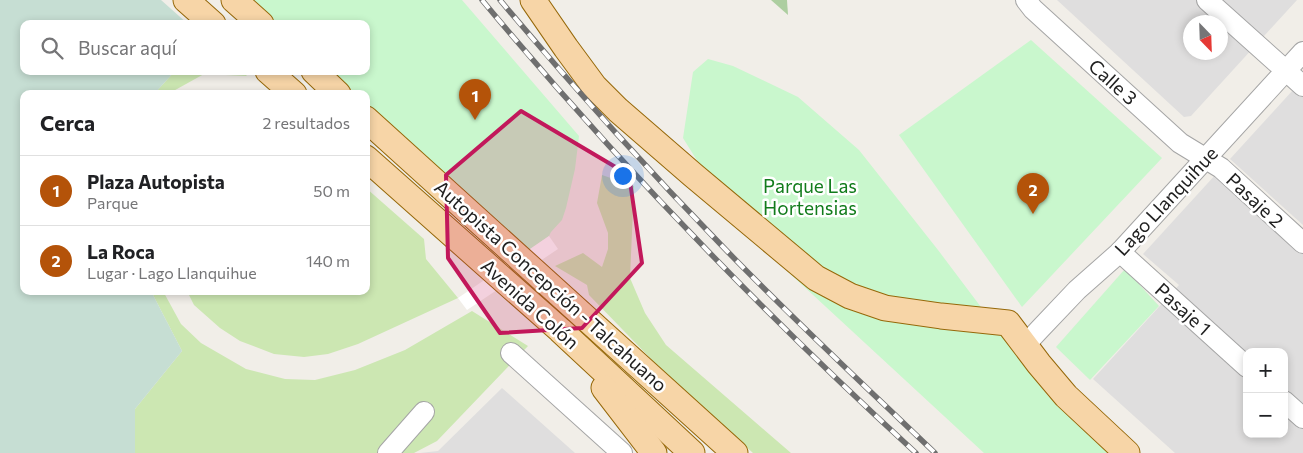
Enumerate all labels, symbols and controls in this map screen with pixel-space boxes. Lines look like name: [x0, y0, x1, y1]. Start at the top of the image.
north arrow: [1183, 15, 1228, 60]
search box: [20, 20, 370, 75]
icon: search: [38, 34, 66, 62]
text: Buscar aquí: [78, 36, 177, 59]
street label: Calle 3: [1084, 54, 1142, 109]
pin: 1: [459, 79, 491, 120]
text: Cerca: [40, 110, 95, 135]
text: 2 resultados: [262, 113, 350, 132]
street label: Lago Llanquihue: [1109, 141, 1222, 260]
your location: [610, 163, 636, 189]
street label: Pasaje 2: [1222, 168, 1289, 232]
text: Plaza Autopista: [87, 170, 225, 193]
pin: 2: [1017, 173, 1049, 214]
park label: Parque Las Hortensias: [763, 174, 857, 219]
street label: Autopista Concepción - Talcahuano: [430, 175, 672, 396]
text: 1: [52, 181, 60, 200]
text: 50 m: [313, 181, 350, 200]
text: Parque: [87, 193, 138, 212]
text: La Roca: [87, 240, 155, 263]
text: 2: [51, 251, 61, 270]
text: 140 m: [306, 251, 350, 270]
street label: Avenida Colón: [477, 254, 584, 354]
text: Lugar · Lago Llanquihue: [87, 263, 257, 282]
street label: Pasaje 1: [1151, 278, 1216, 340]
map controls: [1243, 348, 1288, 438]
button: +: [1243, 348, 1288, 393]
button: −: [1243, 393, 1288, 438]

